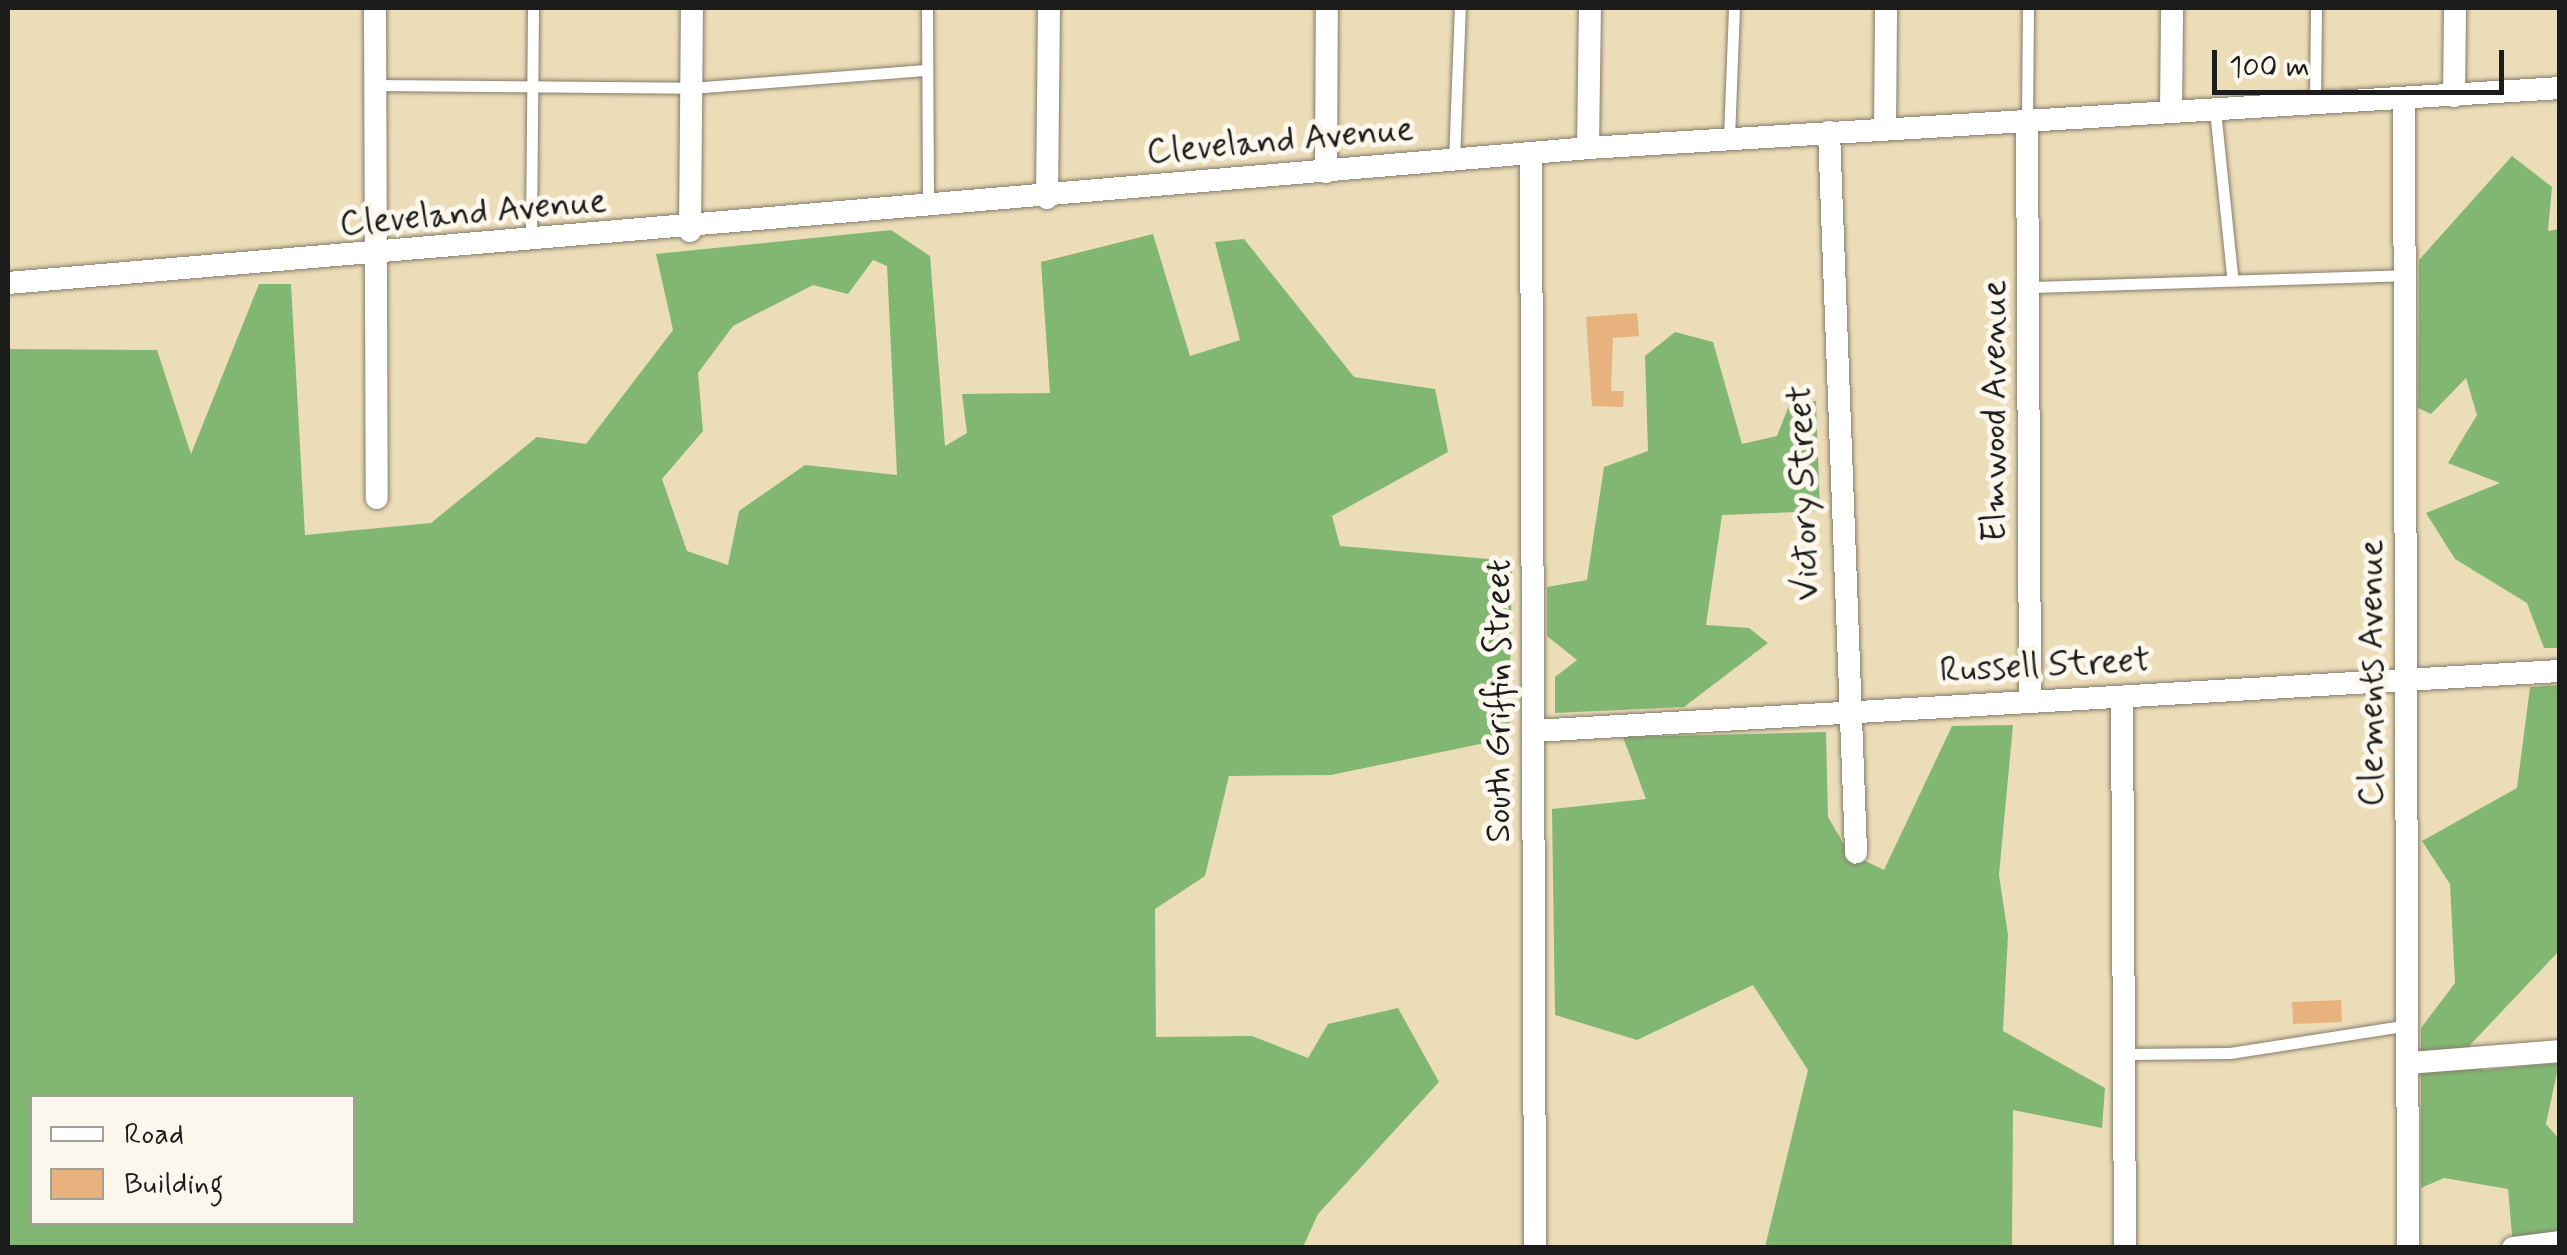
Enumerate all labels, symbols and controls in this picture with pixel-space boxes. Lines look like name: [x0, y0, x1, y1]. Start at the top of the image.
scale bar: [2217, 30, 2510, 92]
text: 100 m: [2229, 48, 2310, 87]
street label: Cleveland Avenue: [1145, 108, 1415, 174]
street label: Cleveland Avenue: [338, 180, 608, 246]
street label: Elmwood Avenue: [1974, 285, 2016, 537]
street label: Victory Street: [1779, 385, 1829, 601]
street label: Clements Avenue: [2351, 539, 2393, 807]
street label: South Griffin Street: [1478, 556, 1520, 846]
street label: Russell Street: [1940, 640, 2150, 692]
legend: [30, 1095, 355, 1225]
text: Road: [124, 1115, 184, 1154]
text: Building: [124, 1165, 223, 1204]

